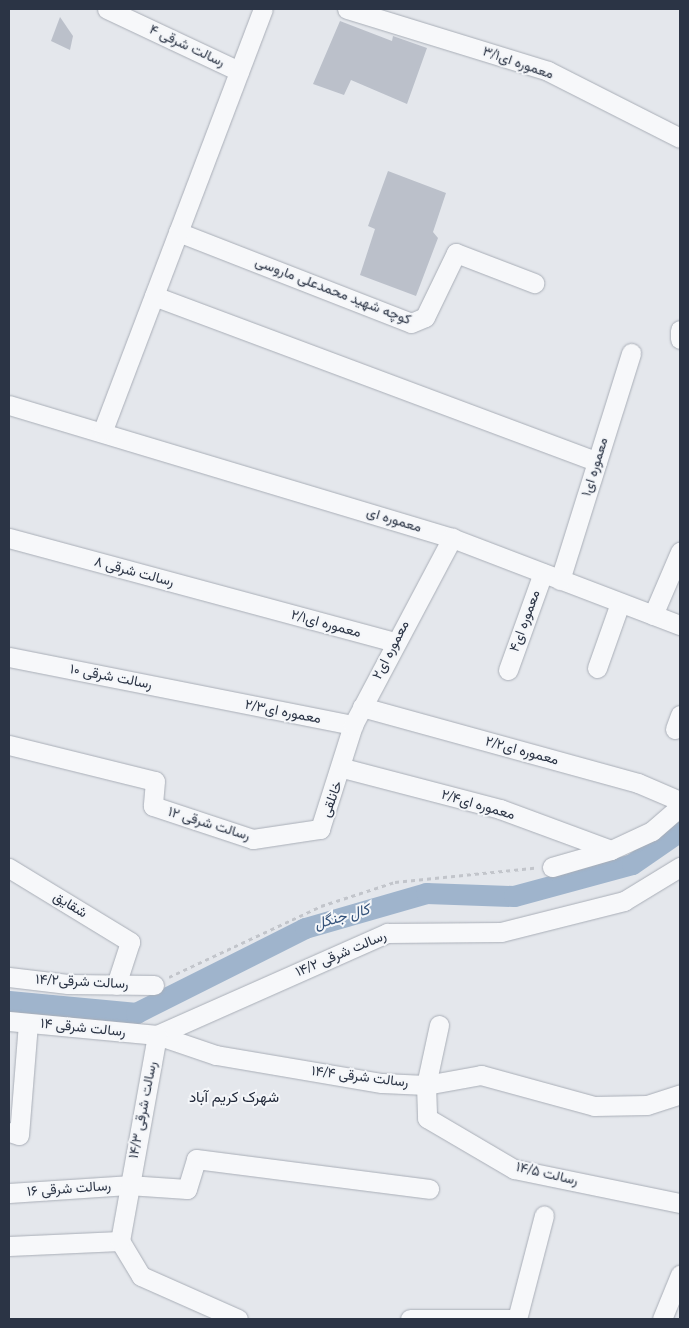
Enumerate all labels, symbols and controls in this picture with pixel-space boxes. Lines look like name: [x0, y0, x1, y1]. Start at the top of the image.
street label: رسالت شرقی ۴: [146, 21, 228, 71]
street label: معموره ای۳/۱: [480, 43, 556, 83]
street label: کوچه شهید محمدعلی ماروسی: [253, 253, 413, 329]
street label: معموره ای۱: [578, 436, 612, 498]
street label: معموره ای: [364, 504, 424, 536]
street label: رسالت شرقی ۸: [92, 553, 176, 591]
street label: معموره ای۴: [506, 588, 544, 654]
street label: معموره ای۲/۱: [289, 607, 363, 641]
street label: معموره ای۲: [369, 618, 413, 682]
street label: رسالت شرقی ۱۰: [68, 661, 154, 693]
street label: معموره ای۲/۳: [244, 696, 322, 728]
street label: معموره ای۲/۲: [483, 733, 561, 769]
street label: خانلقی: [317, 778, 347, 820]
street label: معموره ای۲/۴: [439, 786, 517, 824]
street label: رسالت شرقی ۱۲: [166, 804, 252, 844]
street label: شقایق: [50, 888, 90, 922]
water label: کال جنگل: [312, 901, 372, 933]
street label: رسالت شرقی ۱۴/۲: [293, 927, 389, 981]
street label: رسالت شرقی۱۴/۲: [35, 971, 129, 993]
street label: رسالت شرقی ۱۴: [40, 1015, 126, 1041]
street label: رسالت شرقی ۱۴/۳: [125, 1060, 161, 1160]
street label: رسالت شرقی ۱۴/۴: [311, 1063, 409, 1091]
district label: شهرک کریم آباد: [189, 1089, 279, 1107]
street label: رسالت ۱۴/۵: [514, 1159, 580, 1189]
street label: رسالت شرقی ۱۶: [26, 1178, 112, 1200]

